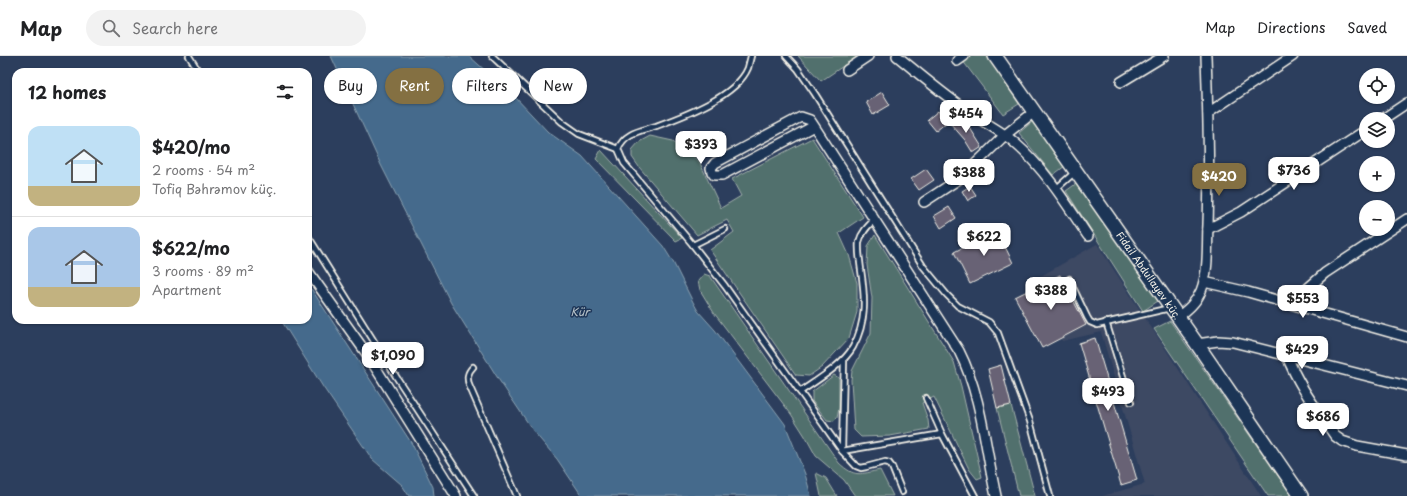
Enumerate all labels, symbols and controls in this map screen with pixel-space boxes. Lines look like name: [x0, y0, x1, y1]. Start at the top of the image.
search box: [86, 10, 366, 46]
text: Map: [20, 14, 62, 42]
text: Search here: [132, 16, 218, 39]
icon: search: [100, 17, 122, 39]
text: Map: [1205, 17, 1235, 38]
text: Directions: [1257, 17, 1325, 38]
text: Saved: [1347, 17, 1387, 38]
chip: Buy: [324, 68, 377, 104]
chip: Rent: [385, 68, 444, 104]
chip: Filters: [452, 68, 521, 104]
chip: New: [529, 68, 587, 104]
map controls: [1359, 68, 1395, 236]
button: locate: [1359, 68, 1395, 104]
text: 12 homes: [28, 79, 106, 105]
icon: filters: [274, 81, 296, 103]
pin: $454: [942, 100, 990, 134]
text: $454: [949, 103, 983, 122]
button: layers: [1359, 112, 1395, 148]
pin: $393: [677, 131, 725, 165]
text: $420/mo: [152, 134, 230, 160]
text: $393: [684, 134, 718, 153]
icon: home: [60, 142, 108, 190]
button: +: [1359, 156, 1395, 192]
pin: $736: [1270, 157, 1318, 191]
pin: $388: [945, 159, 993, 193]
text: 2 rooms · 54 m²: [152, 160, 255, 179]
text: $736: [1277, 160, 1311, 179]
text: $388: [952, 162, 986, 181]
pin: $420: [1195, 163, 1243, 197]
text: $420: [1201, 166, 1237, 185]
text: Tofiq Bəhrəmov küç.: [152, 179, 276, 198]
button: −: [1359, 200, 1395, 236]
pin: $622: [960, 223, 1008, 257]
text: $622: [967, 226, 1001, 245]
street label: Fidail Abdullayev küç.: [1113, 228, 1185, 322]
text: $622/mo: [152, 235, 230, 261]
icon: home: [60, 243, 108, 291]
text: 3 rooms · 89 m²: [152, 261, 254, 280]
pin: $388: [1027, 277, 1075, 311]
text: Apartment: [152, 280, 221, 299]
text: $388: [1034, 280, 1068, 299]
pin: $553: [1279, 285, 1327, 319]
text: $553: [1286, 288, 1320, 307]
water label: Kür: [571, 303, 591, 320]
pin: $429: [1278, 336, 1326, 370]
text: $429: [1285, 339, 1319, 358]
pin: $1,090: [360, 342, 426, 376]
text: $1,090: [371, 345, 415, 364]
pin: $493: [1084, 378, 1132, 412]
text: $493: [1091, 381, 1125, 400]
pin: $686: [1299, 403, 1347, 437]
text: $686: [1306, 406, 1340, 425]

